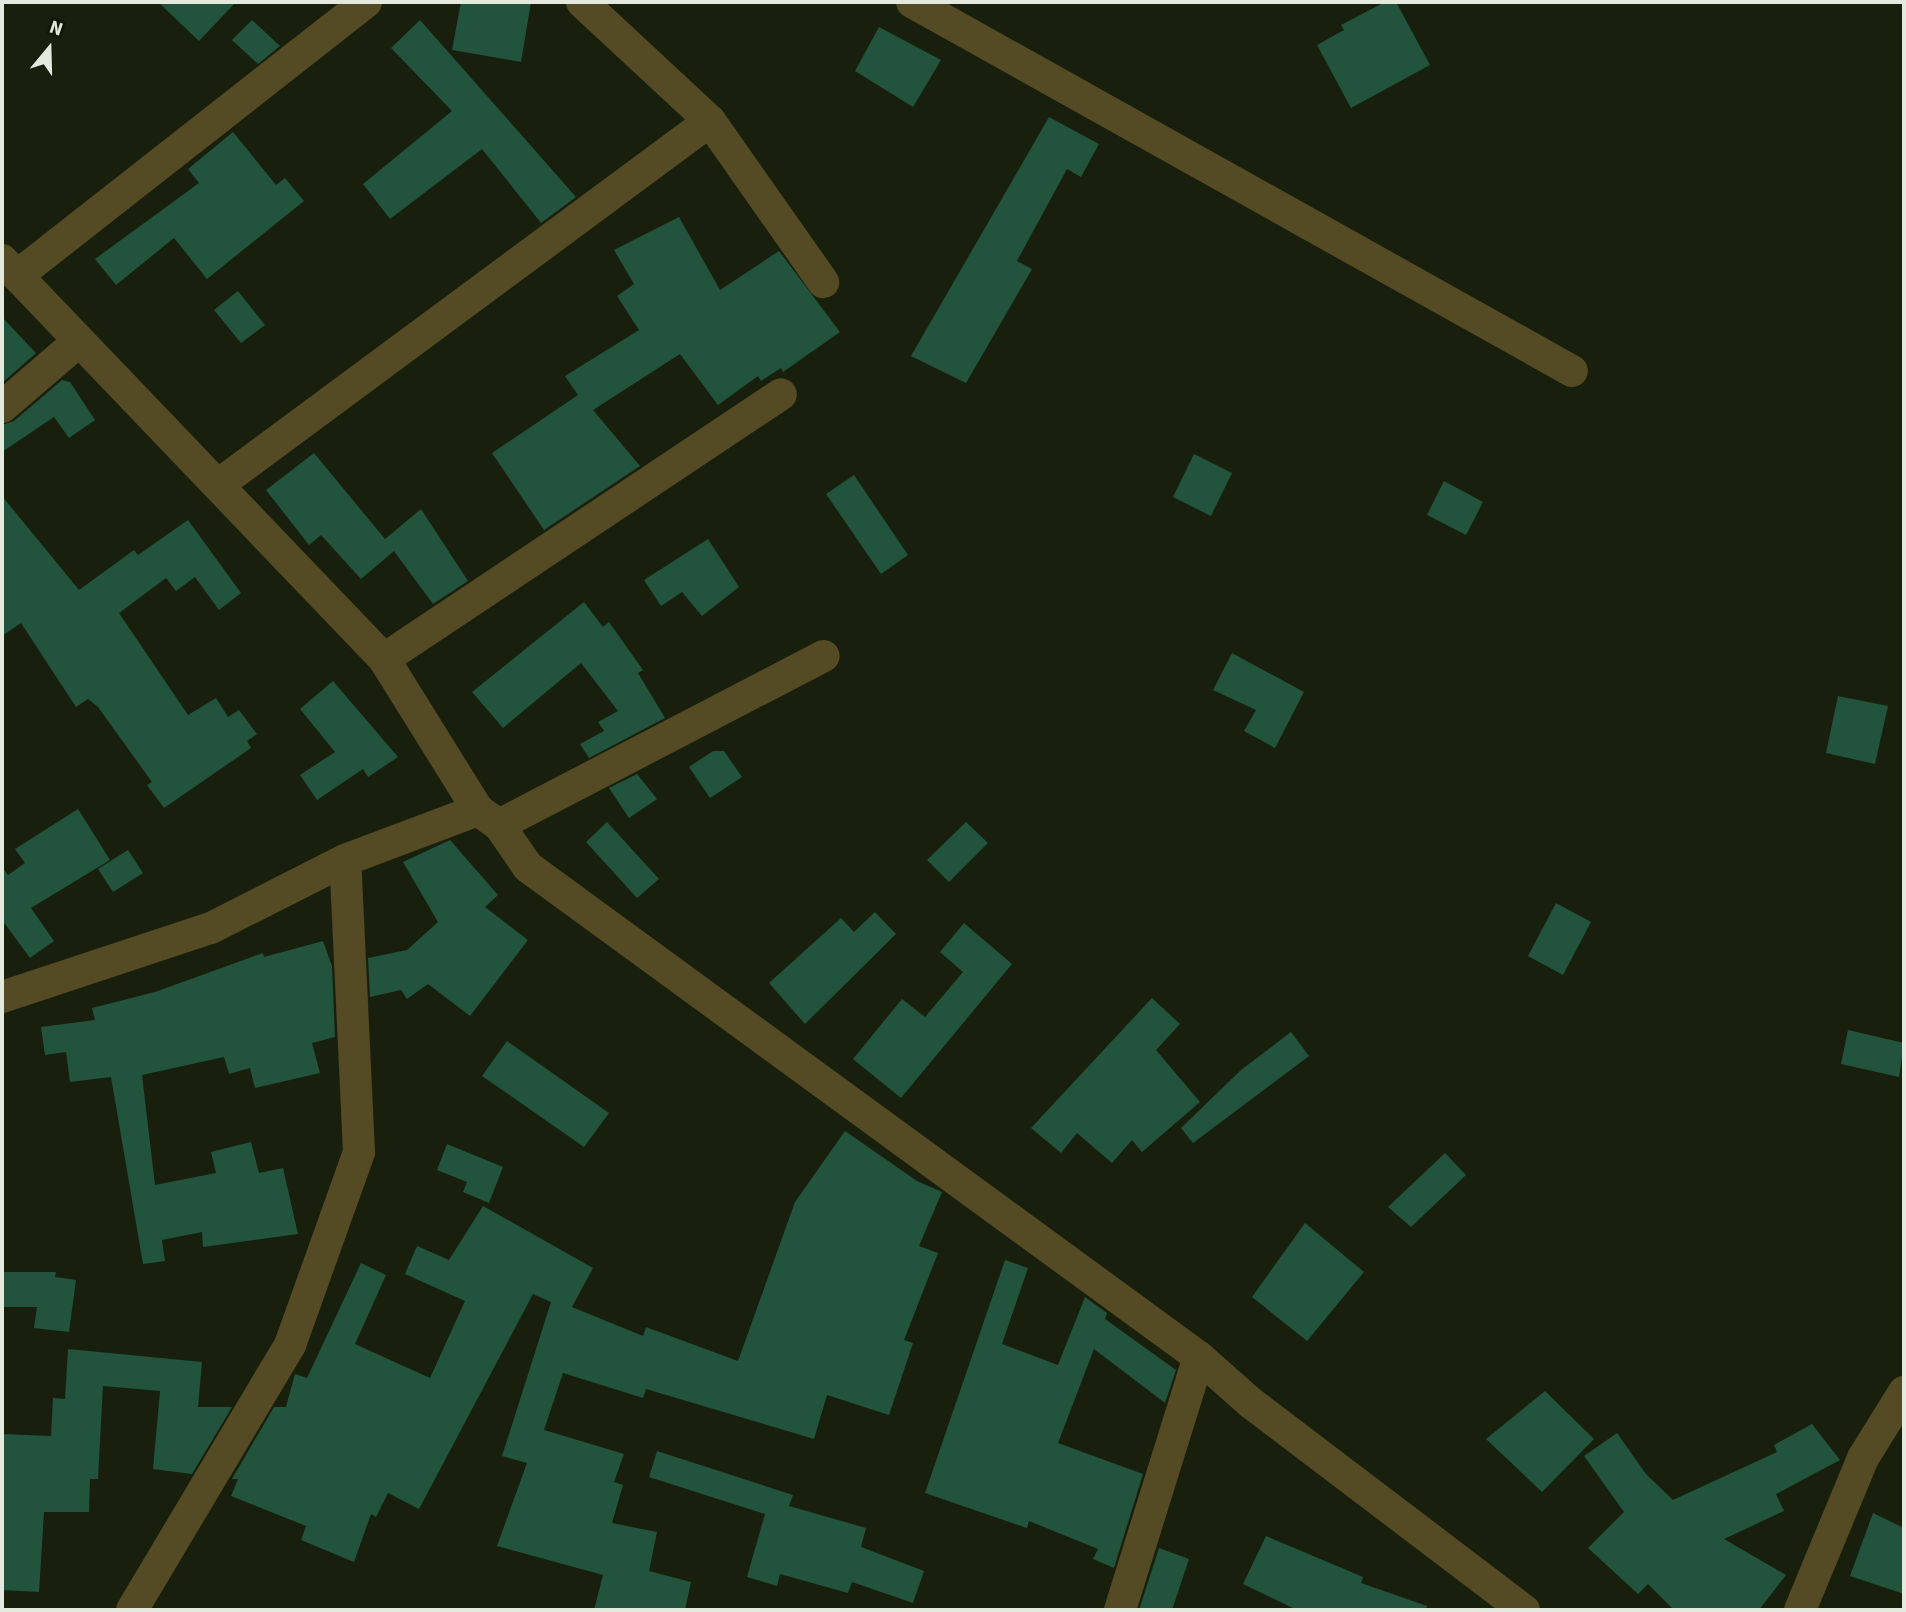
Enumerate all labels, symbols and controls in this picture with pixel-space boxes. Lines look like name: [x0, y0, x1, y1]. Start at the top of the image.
north arrow: [14, 14, 84, 84]
text: N: [46, 14, 66, 43]

